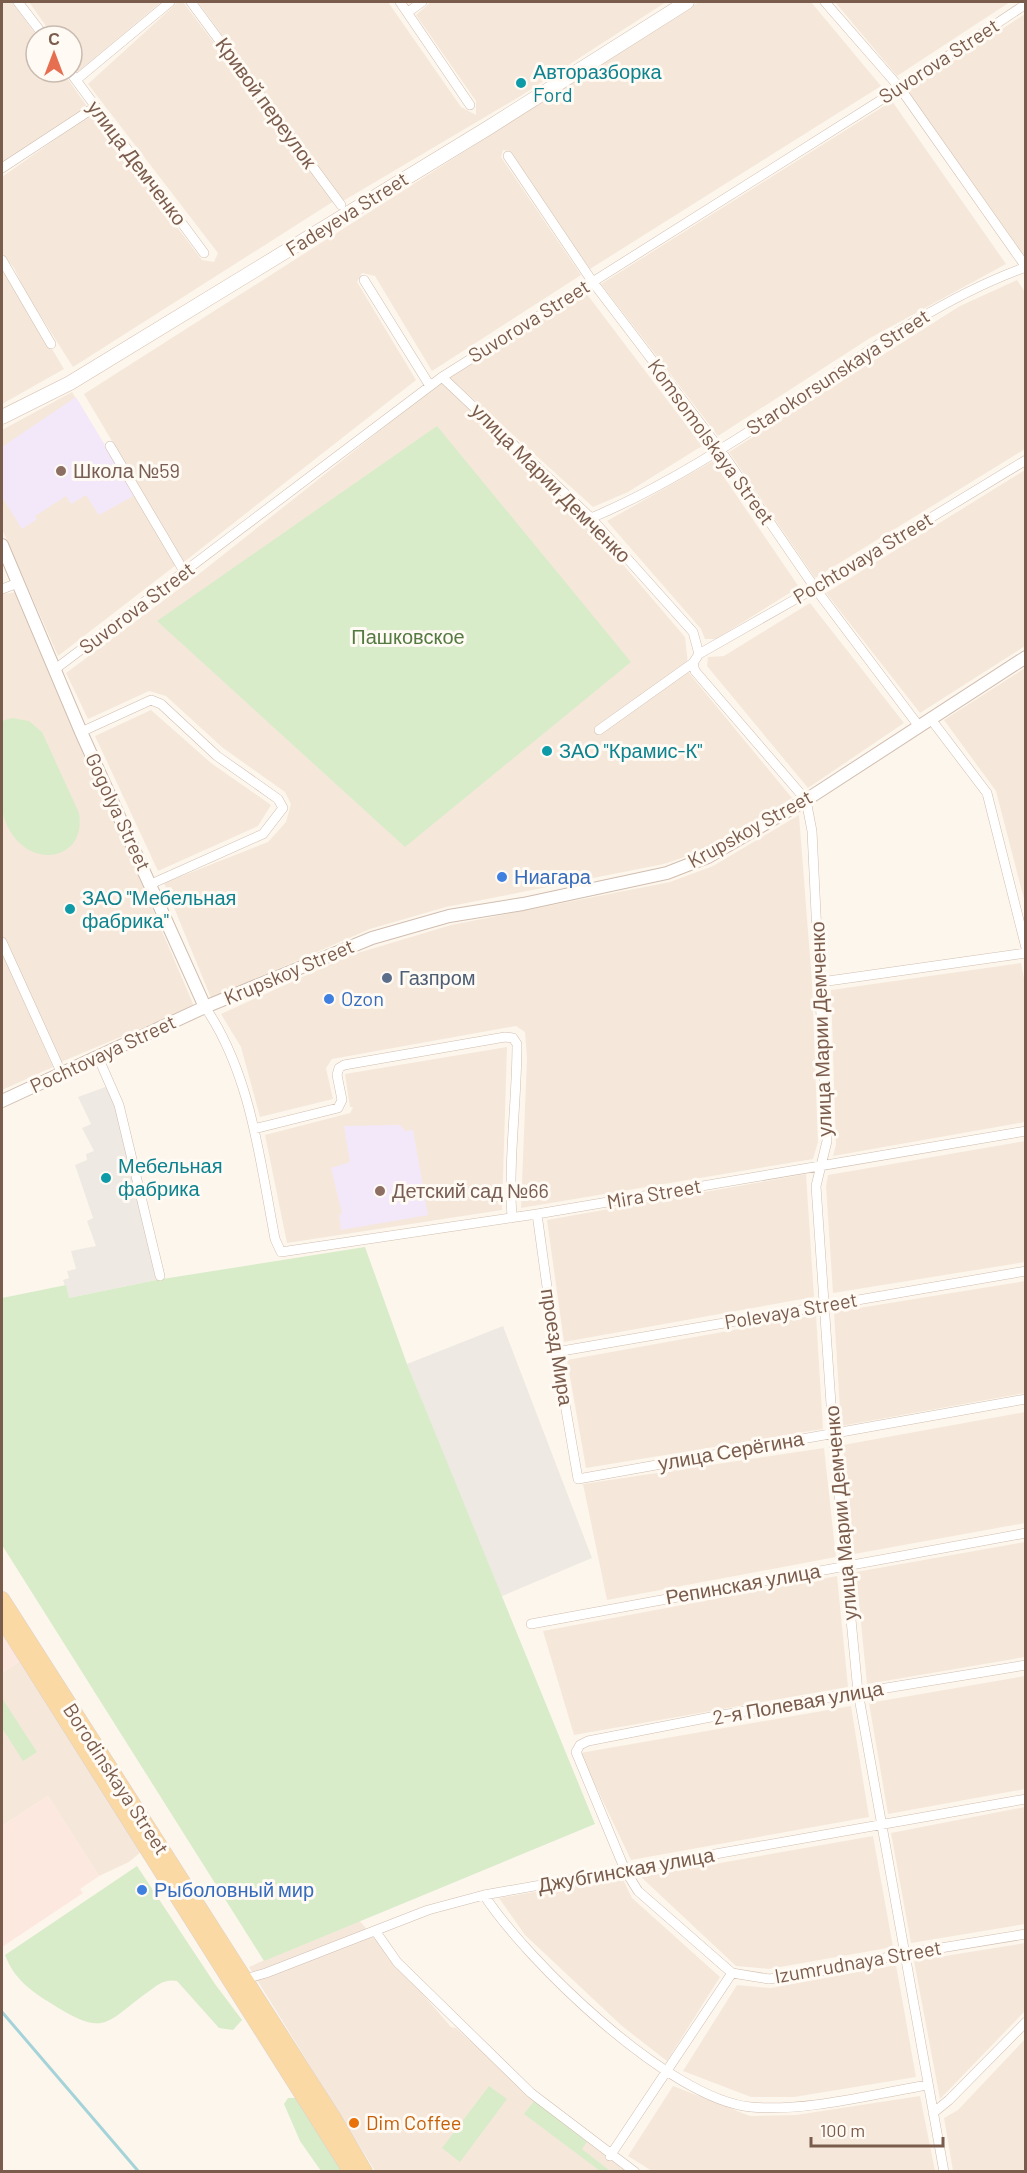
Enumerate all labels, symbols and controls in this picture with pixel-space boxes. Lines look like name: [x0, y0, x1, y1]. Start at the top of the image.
street label: Suvorova Street: [874, 12, 1003, 108]
north arrow: [24, 24, 84, 84]
text: С: [48, 29, 60, 48]
street label: Кривой переулок: [211, 32, 322, 173]
place label: Авторазборка Ford: [533, 59, 662, 106]
marker: Авторазборка Ford: [514, 76, 528, 90]
street label: улица Демченко: [83, 95, 193, 230]
street label: Fadeyeva Street: [281, 166, 412, 260]
street label: Suvorova Street: [463, 273, 593, 367]
street label: Starokorsunskaya Street: [741, 303, 934, 439]
street label: Komsomolskaya Street: [644, 354, 780, 529]
street label: улица Марии Демченко: [467, 398, 636, 567]
place label: Школа №59: [73, 458, 180, 482]
marker: Школа №59: [54, 464, 68, 478]
street label: Pochtovaya Street: [788, 506, 936, 608]
street label: Suvorova Street: [74, 556, 199, 658]
park label: Пашковское: [351, 624, 465, 648]
place label: ЗАО "Крамис-К": [559, 738, 702, 762]
marker: ЗАО "Крамис-К": [540, 744, 554, 758]
street label: Gogolya Street: [81, 749, 157, 874]
street label: Krupskoy Street: [683, 784, 816, 872]
place label: Ниагара: [514, 864, 592, 888]
marker: Ниагара: [495, 870, 509, 884]
place label: ЗАО "Мебельная фабрика": [82, 885, 236, 932]
marker: ЗАО "Мебельная фабрика": [63, 902, 77, 916]
street label: улица Марии Демченко: [804, 921, 836, 1137]
street label: Krupskoy Street: [220, 933, 357, 1009]
place label: Газпром: [399, 965, 476, 989]
marker: Газпром: [380, 971, 394, 985]
place label: Ozon: [341, 986, 384, 1010]
marker: Ozon: [322, 992, 336, 1006]
street label: Pochtovaya Street: [26, 1009, 179, 1097]
place label: Мебельная фабрика: [118, 1153, 223, 1200]
marker: Мебельная фабрика: [99, 1171, 113, 1185]
street label: Mira Street: [605, 1173, 703, 1213]
place label: Детский сад №66: [392, 1178, 549, 1202]
marker: Детский сад №66: [373, 1184, 387, 1198]
street label: проезд Мира: [537, 1287, 579, 1408]
street label: Polevaya Street: [722, 1287, 859, 1334]
street label: улица Марии Демченко: [819, 1405, 861, 1622]
street label: улица Серёгина: [656, 1425, 806, 1475]
street label: Репинская улица: [664, 1557, 823, 1608]
street label: 2-я Полевая улица: [711, 1675, 886, 1729]
street label: Borodinskaya Street: [59, 1698, 175, 1859]
street label: Джубгинская улица: [536, 1842, 717, 1896]
place label: Рыболовный мир: [154, 1877, 314, 1901]
marker: Рыболовный мир: [135, 1883, 149, 1897]
street label: Izumrudnaya Street: [773, 1935, 943, 1988]
place label: Dim Coffee: [366, 2110, 462, 2134]
scale bar: [811, 2110, 943, 2148]
marker: Dim Coffee: [347, 2116, 361, 2130]
text: 100 m: [820, 2119, 865, 2141]

